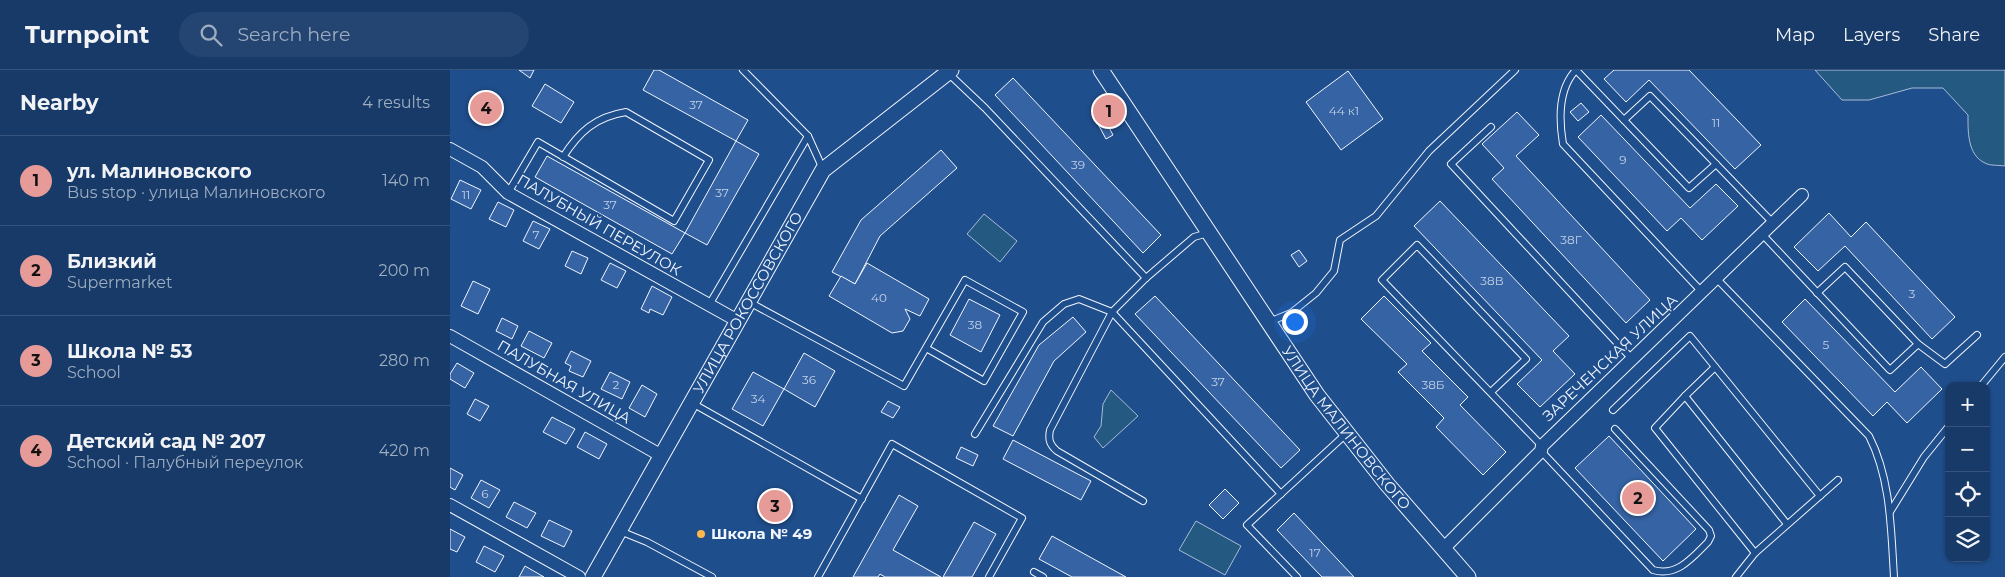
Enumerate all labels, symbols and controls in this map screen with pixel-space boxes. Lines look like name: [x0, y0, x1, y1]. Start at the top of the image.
search box: [179, 12, 529, 57]
text: Turnpoint: [25, 20, 149, 49]
icon: search: [197, 21, 225, 49]
text: Search here: [237, 23, 350, 46]
text: Map: [1775, 24, 1815, 46]
text: Layers: [1843, 24, 1900, 46]
text: Share: [1928, 24, 1980, 46]
pin: 4: [470, 89, 502, 127]
text: Nearby: [20, 90, 99, 115]
pin: 1: [1093, 92, 1125, 130]
text: 4 results: [362, 93, 430, 112]
house number: 37: [689, 97, 703, 112]
house number: 44 к1: [1329, 103, 1359, 118]
house number: 11: [1712, 115, 1720, 130]
house number: 9: [1619, 152, 1627, 167]
house number: 39: [1071, 157, 1085, 172]
text: ул. Малиновского: [67, 160, 252, 183]
street label: ПАЛУБНЫЙ ПЕРЕУЛОК: [514, 170, 685, 280]
text: 1: [33, 171, 39, 190]
text: 140 m: [382, 171, 430, 190]
text: Bus stop · улица Малиновского: [67, 183, 325, 202]
house number: 37: [715, 185, 729, 200]
house number: 11: [462, 187, 470, 202]
house number: 37: [603, 197, 617, 212]
street label: УЛИЦА РОКОССОВСКОГО: [689, 208, 806, 397]
house number: 7: [532, 227, 540, 242]
house number: 38Г: [1560, 232, 1582, 247]
text: Близкий: [67, 250, 157, 273]
text: 2: [31, 261, 41, 280]
text: 200 m: [379, 261, 430, 280]
text: Supermarket: [67, 273, 173, 292]
house number: 38В: [1480, 273, 1504, 288]
house number: 3: [1909, 286, 1916, 301]
house number: 40: [871, 290, 887, 305]
street label: ЗАРЕЧЕНСКАЯ УЛИЦА: [1538, 290, 1681, 425]
your location: [1282, 309, 1308, 335]
house number: 38: [968, 317, 983, 332]
street label: ПАЛУБНАЯ УЛИЦА: [494, 336, 635, 428]
house number: 5: [1823, 337, 1830, 352]
text: Школа № 53: [67, 340, 193, 363]
street label: УЛИЦА МАЛИНОВСКОГО: [1278, 342, 1415, 513]
text: 3: [31, 351, 41, 370]
text: 280 m: [379, 351, 430, 370]
text: School: [67, 363, 121, 382]
house number: 36: [802, 372, 816, 387]
house number: 37: [1211, 374, 1225, 389]
house number: 2: [613, 377, 620, 392]
house number: 38Б: [1421, 377, 1445, 392]
map controls: [1945, 382, 1990, 562]
button: +: [1945, 382, 1990, 427]
house number: 34: [751, 391, 765, 406]
button: −: [1945, 427, 1990, 472]
text: Детский сад № 207: [67, 430, 266, 453]
text: 4: [30, 441, 42, 460]
text: 420 m: [379, 441, 430, 460]
text: School · Палубный переулок: [67, 453, 303, 472]
button: locate: [1945, 472, 1990, 517]
pin: 2: [1622, 479, 1654, 517]
house number: 6: [481, 486, 489, 501]
pin: 3: [759, 487, 791, 525]
button: layers: [1945, 517, 1990, 562]
place label: Школа № 49: [711, 524, 812, 543]
marker: Школа № 49: [695, 528, 707, 540]
house number: 17: [1309, 545, 1321, 560]

